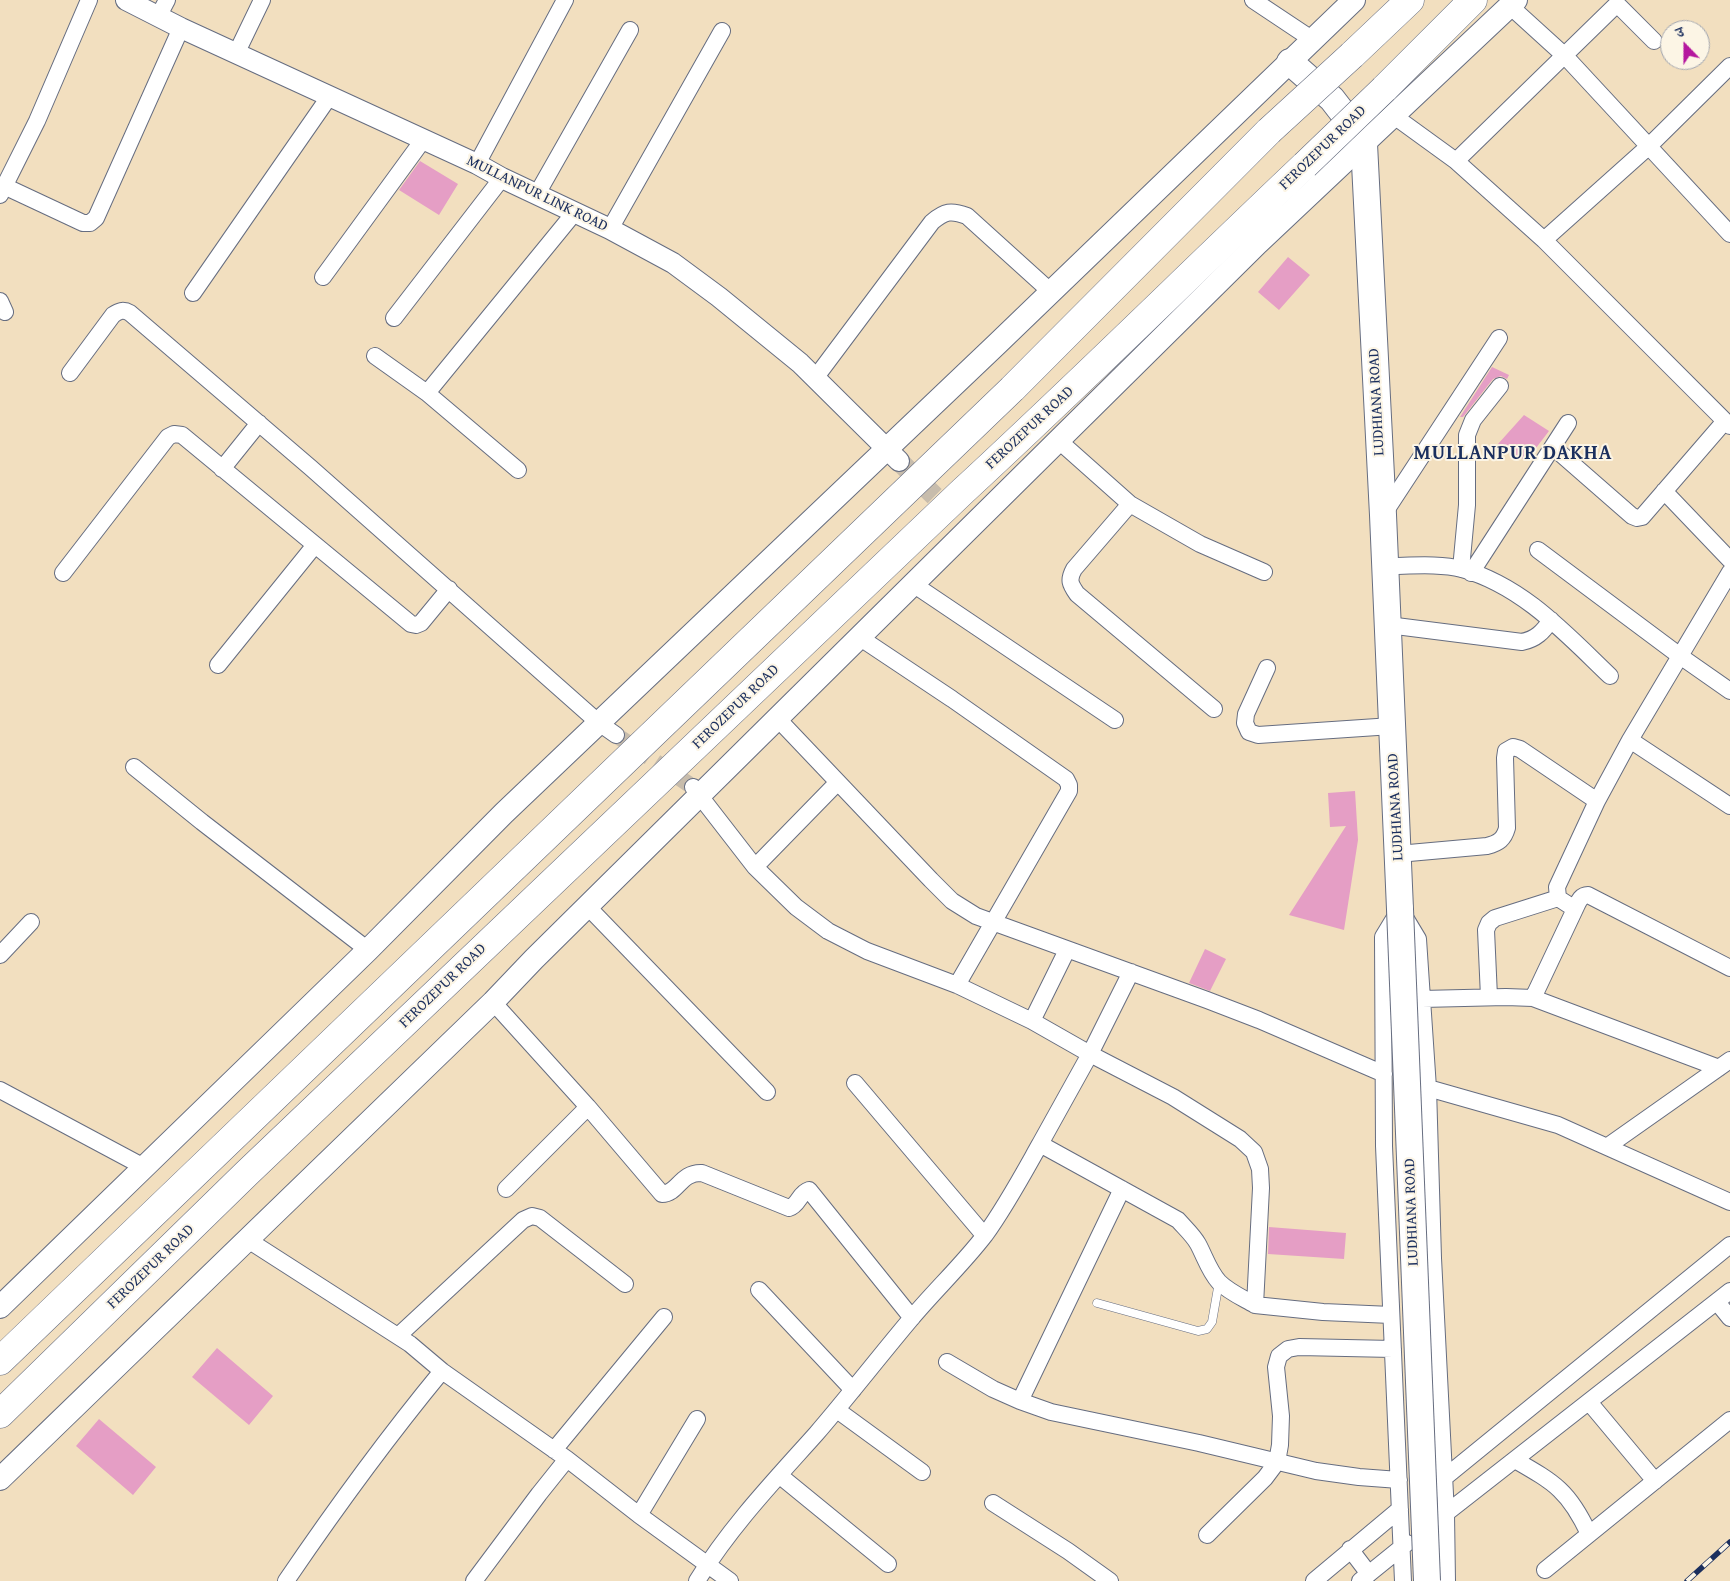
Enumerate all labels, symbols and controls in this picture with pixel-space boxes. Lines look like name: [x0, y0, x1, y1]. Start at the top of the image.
north arrow: [1660, 20, 1710, 70]
text: उ: [1673, 21, 1687, 43]
street label: FEROZEPUR ROAD: [1276, 102, 1370, 194]
street label: MULLANPUR LINK ROAD: [463, 152, 611, 236]
street label: LUDHIANA ROAD: [1365, 348, 1389, 456]
street label: FEROZEPUR ROAD: [982, 383, 1078, 473]
district label: MULLANPUR DAKHA: [1412, 442, 1614, 466]
street label: FEROZEPUR ROAD: [689, 661, 783, 753]
street label: LUDHIANA ROAD: [1384, 753, 1408, 861]
street label: FEROZEPUR ROAD: [396, 940, 490, 1032]
street label: LUDHIANA ROAD: [1401, 1158, 1423, 1266]
street label: FEROZEPUR ROAD: [104, 1221, 198, 1313]

